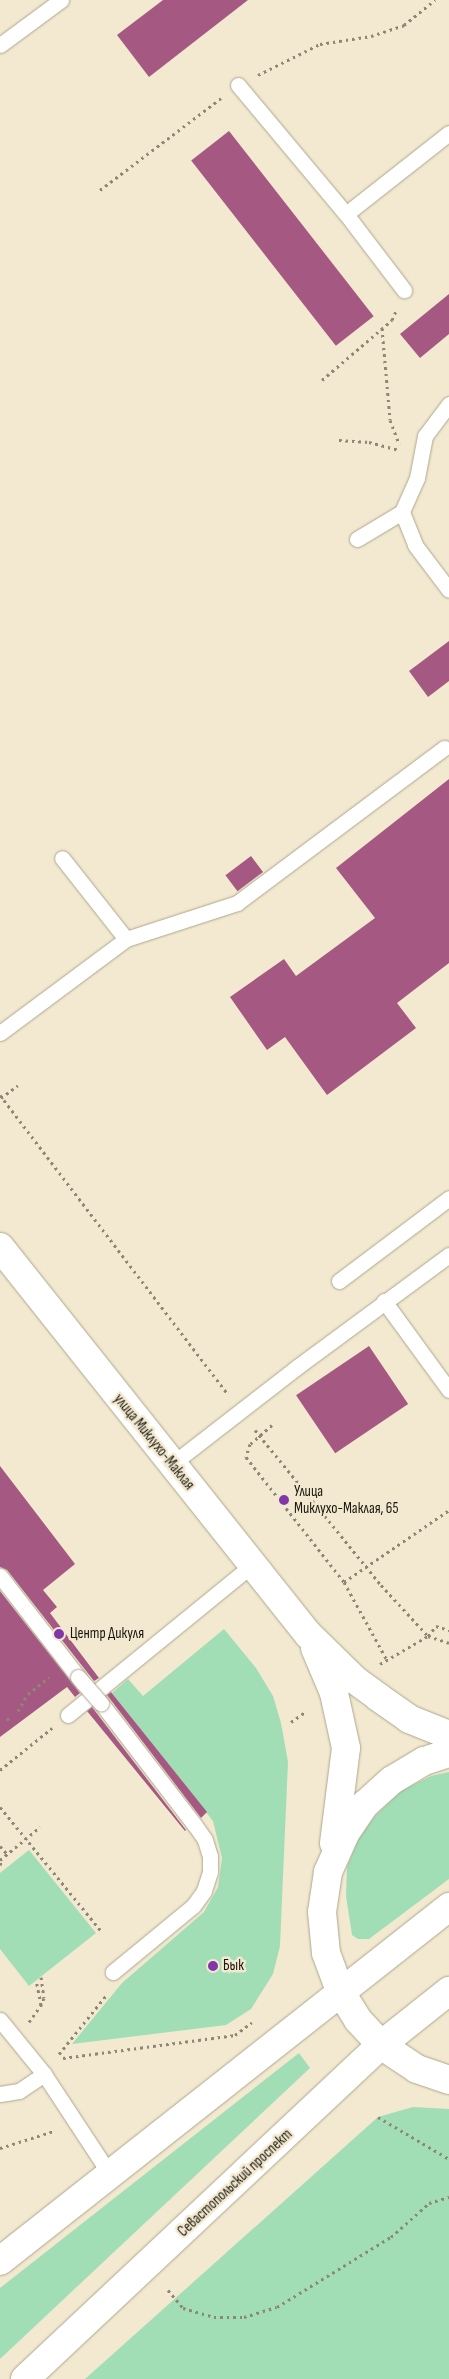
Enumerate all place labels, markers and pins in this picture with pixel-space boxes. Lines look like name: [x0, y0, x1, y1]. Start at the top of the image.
place label: Улица Миклухо-Маклая, 65: [294, 1482, 398, 1517]
marker: Улица Миклухо-Маклая, 65: [278, 1494, 290, 1506]
place label: Центр Дикуля: [70, 1625, 144, 1643]
marker: Центр Дикуля: [52, 1627, 66, 1641]
place label: Бык: [223, 1957, 244, 1975]
marker: Бык: [207, 1960, 219, 1972]

